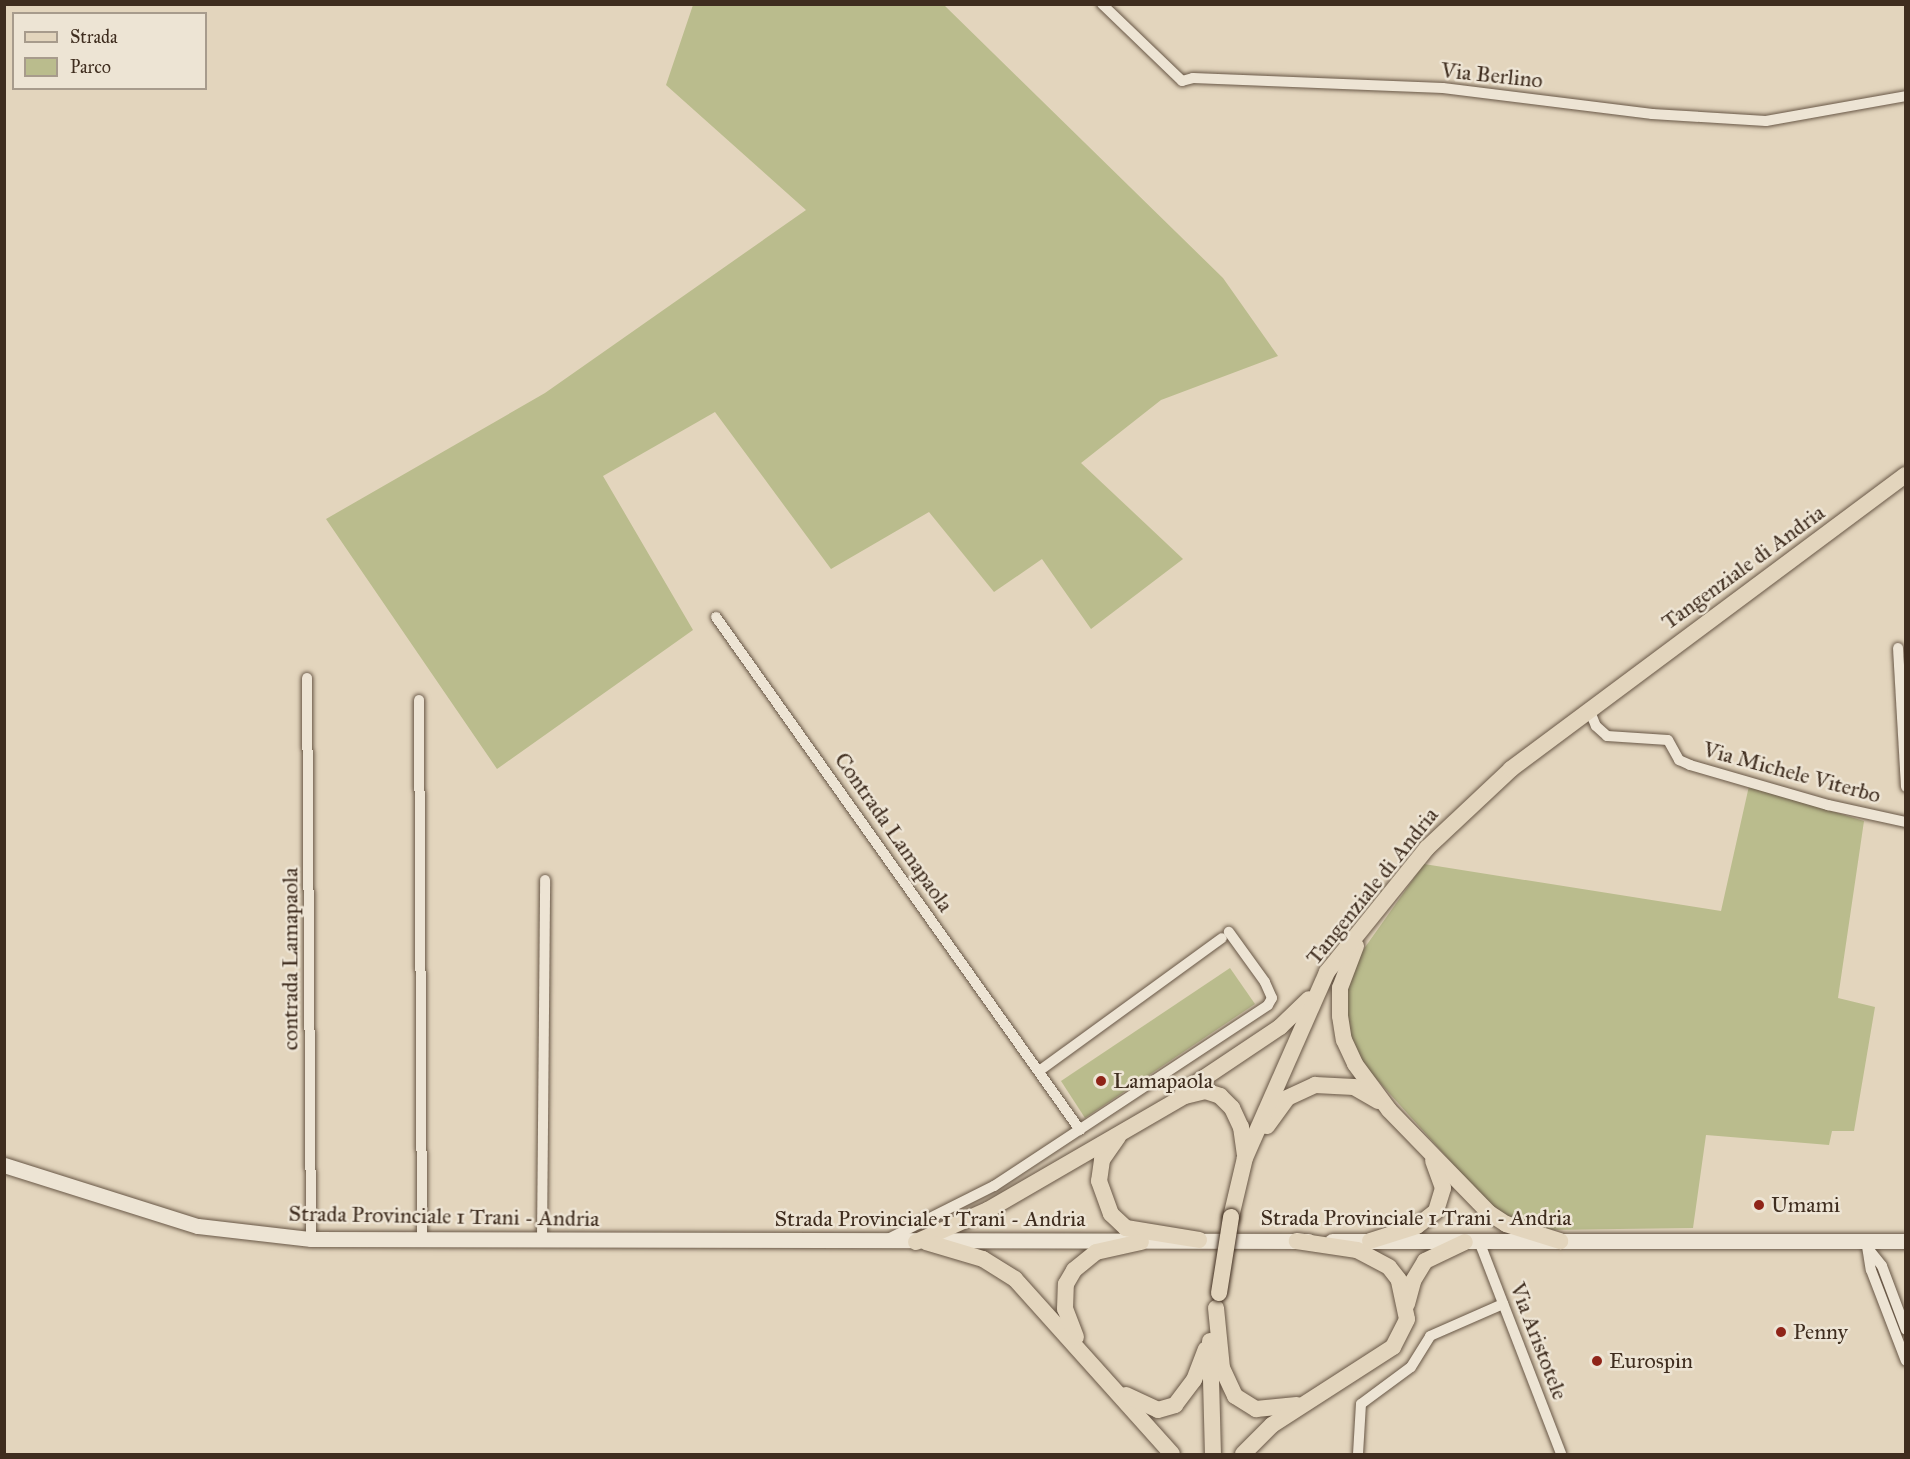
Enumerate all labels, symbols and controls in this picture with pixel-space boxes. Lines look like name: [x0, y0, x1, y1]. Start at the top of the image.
legend: [12, 12, 207, 90]
text: Strada: [70, 26, 118, 48]
text: Parco: [70, 56, 111, 78]
street label: Via Berlino: [1440, 57, 1544, 93]
street label: Tangenziale di Andria: [1656, 499, 1830, 635]
street label: Via Michele Viterbo: [1700, 736, 1884, 808]
street label: Contrada Lamapaola: [829, 747, 959, 917]
street label: Tangenziale di Andria: [1300, 802, 1444, 970]
street label: contrada Lamapaola: [277, 868, 303, 1050]
place label: Lamapaola: [1113, 1068, 1213, 1094]
marker: Lamapaola: [1094, 1074, 1108, 1088]
place label: Umami: [1771, 1192, 1840, 1218]
marker: Umami: [1752, 1198, 1766, 1212]
street label: Strada Provinciale 1 Trani - Andria: [288, 1200, 600, 1232]
street label: Strada Provinciale 1 Trani - Andria: [1260, 1205, 1572, 1231]
street label: Strada Provinciale 1 Trani - Andria: [774, 1206, 1086, 1232]
street label: Via Aristotele: [1505, 1279, 1573, 1403]
place label: Penny: [1793, 1319, 1848, 1345]
marker: Penny: [1774, 1325, 1788, 1339]
place label: Eurospin: [1609, 1348, 1693, 1374]
marker: Eurospin: [1590, 1354, 1604, 1368]

